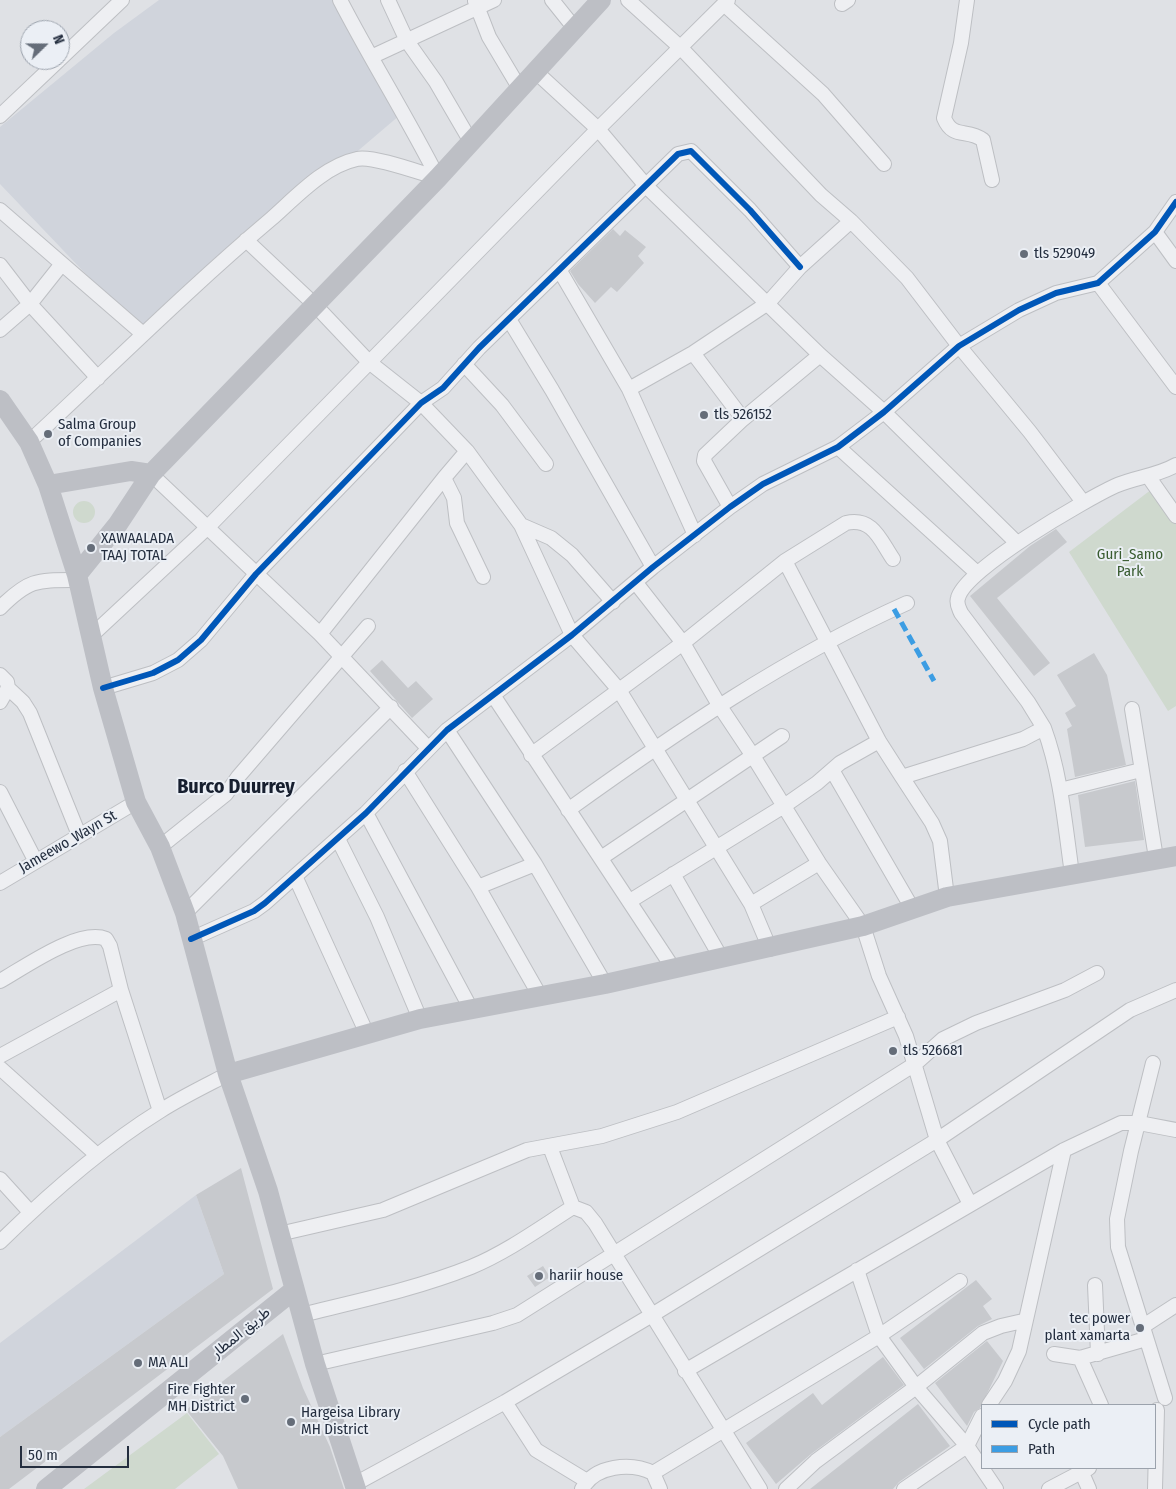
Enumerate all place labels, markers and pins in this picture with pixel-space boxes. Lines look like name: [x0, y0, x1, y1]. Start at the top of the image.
place label: tls 529049: [1034, 245, 1095, 263]
marker: tls 529049: [1018, 248, 1030, 260]
place label: tls 526152: [714, 406, 772, 424]
marker: tls 526152: [698, 409, 710, 421]
place label: Salma Group of Companies: [58, 416, 141, 451]
marker: Salma Group of Companies: [42, 428, 54, 440]
place label: XAWAALADA TAAJ TOTAL: [101, 530, 174, 565]
marker: XAWAALADA TAAJ TOTAL: [85, 542, 97, 554]
place label: tls 526681: [903, 1042, 963, 1060]
marker: tls 526681: [887, 1045, 899, 1057]
place label: hariir house: [549, 1267, 623, 1285]
marker: hariir house: [533, 1270, 545, 1282]
place label: tec power plant xamarta: [1044, 1310, 1130, 1345]
marker: tec power plant xamarta: [1134, 1322, 1146, 1334]
place label: MA ALI: [148, 1354, 189, 1372]
marker: MA ALI: [132, 1357, 144, 1369]
place label: Fire Fighter MH District: [167, 1381, 235, 1416]
marker: Fire Fighter MH District: [239, 1393, 251, 1405]
place label: Hargeisa Library MH District: [301, 1404, 400, 1439]
marker: Hargeisa Library MH District: [285, 1416, 297, 1428]

